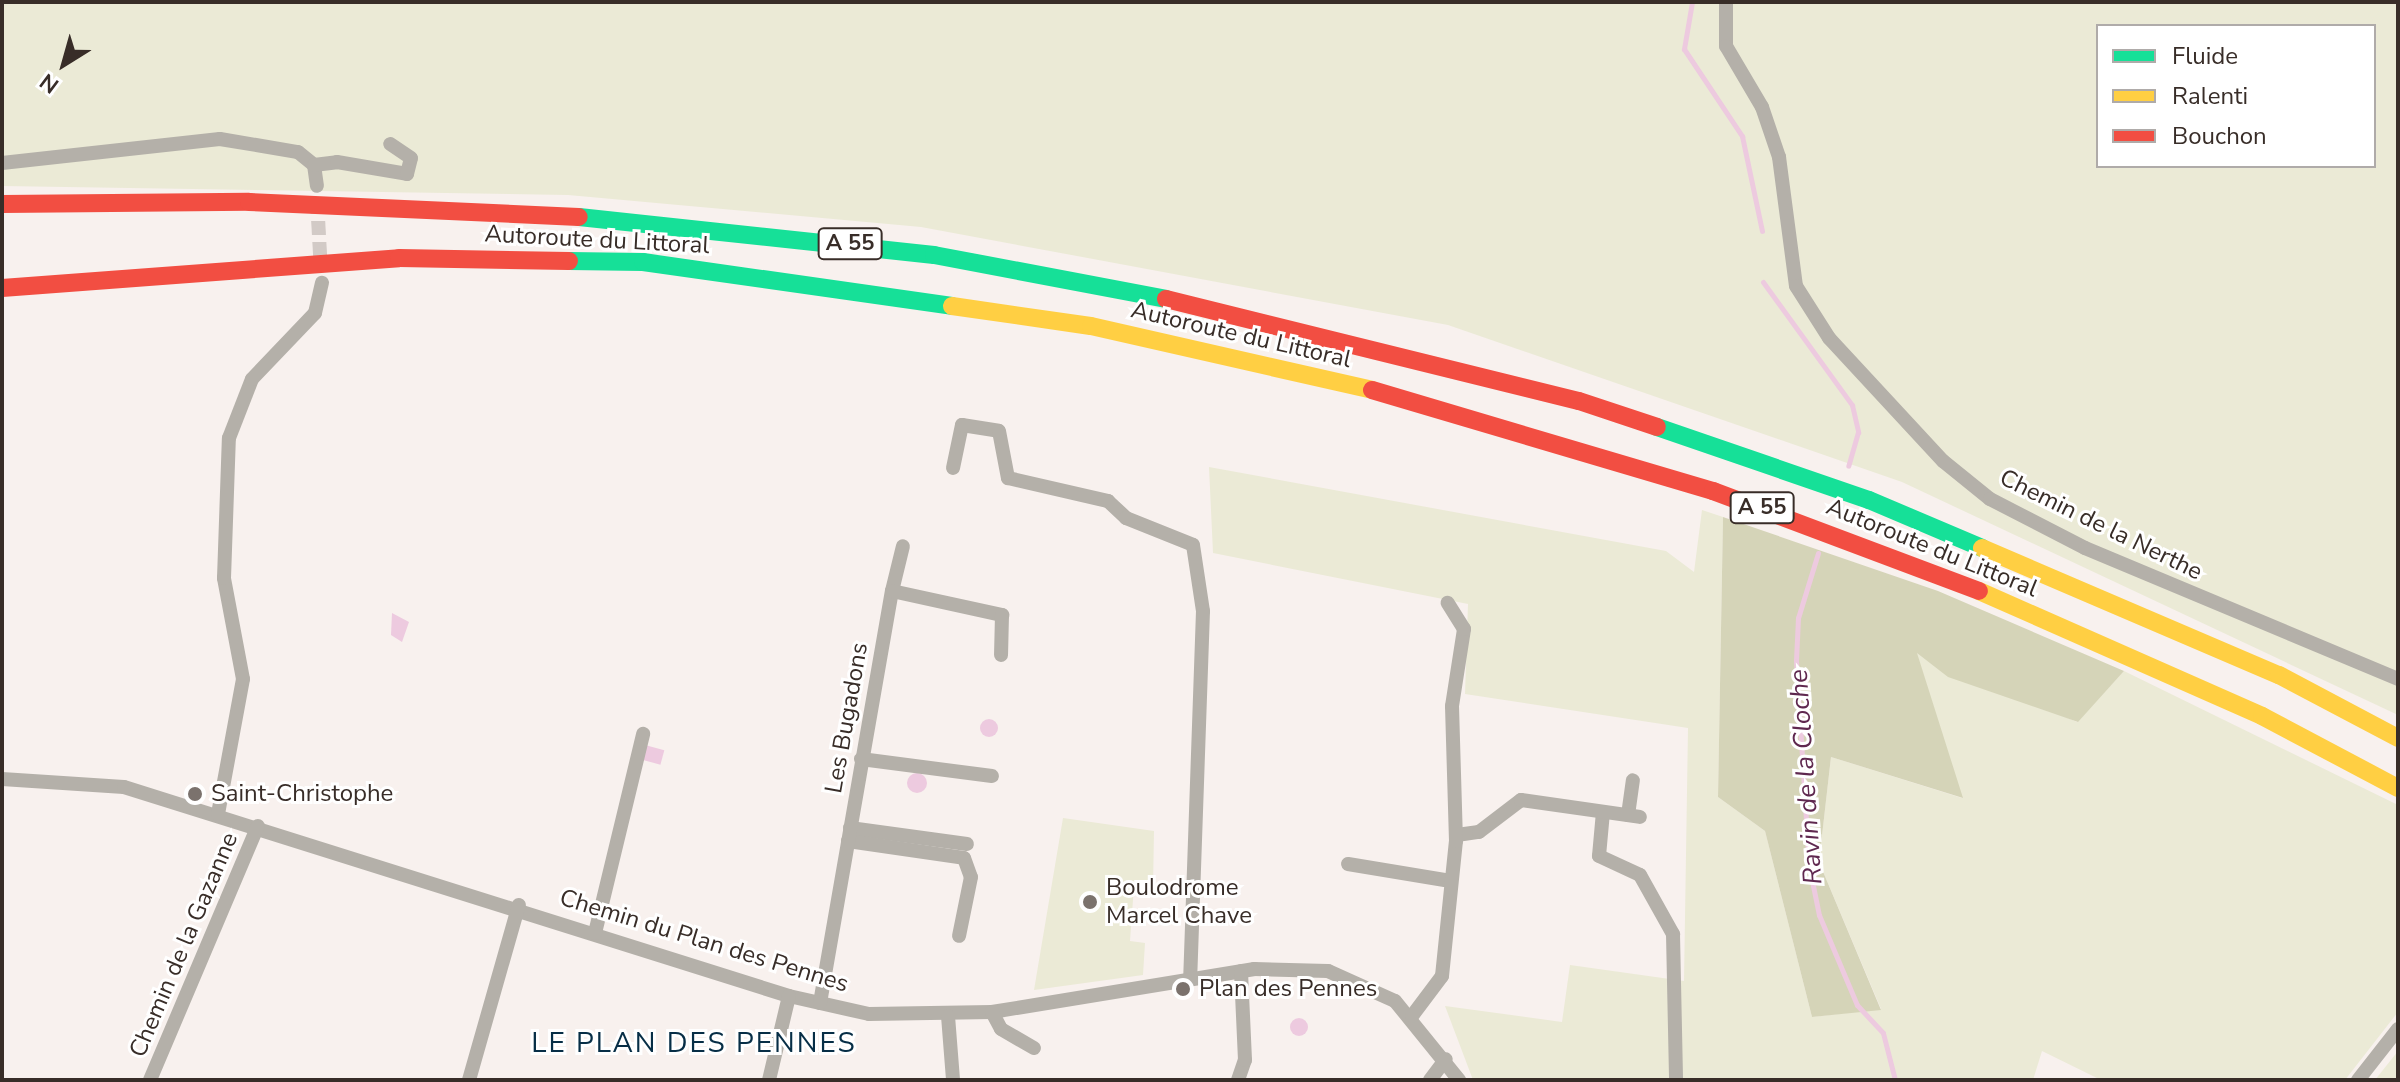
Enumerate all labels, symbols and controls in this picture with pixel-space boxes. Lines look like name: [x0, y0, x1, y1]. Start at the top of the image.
north arrow: [24, 24, 104, 104]
legend: [2096, 24, 2376, 168]
text: Fluide: [2172, 40, 2238, 72]
text: N: [34, 66, 65, 100]
text: Ralenti: [2172, 80, 2248, 112]
text: Bouchon: [2172, 120, 2267, 152]
street label: Autoroute du Littoral: [484, 220, 710, 260]
road number: A 55: [816, 226, 884, 262]
street label: Autoroute du Littoral: [1128, 296, 1354, 374]
street label: Chemin de la Nerthe: [1995, 463, 2207, 587]
road number: A 55: [1728, 490, 1796, 526]
street label: Autoroute du Littoral: [1822, 492, 2042, 604]
street label: Les Bugadons: [820, 640, 874, 796]
water label: Ravin de la Cloche: [1783, 668, 1829, 886]
place label: Saint-Christophe: [211, 780, 393, 808]
marker: Saint-Christophe: [186, 785, 204, 803]
street label: Chemin de la Gazanne: [124, 828, 244, 1062]
place label: Boulodrome Marcel Chave: [1106, 874, 1252, 930]
street label: Chemin du Plan des Pennes: [556, 883, 852, 999]
marker: Boulodrome Marcel Chave: [1081, 893, 1099, 911]
place label: Plan des Pennes: [1199, 975, 1377, 1003]
marker: Plan des Pennes: [1174, 980, 1192, 998]
district label: LE PLAN DES PENNES: [531, 1026, 857, 1060]

